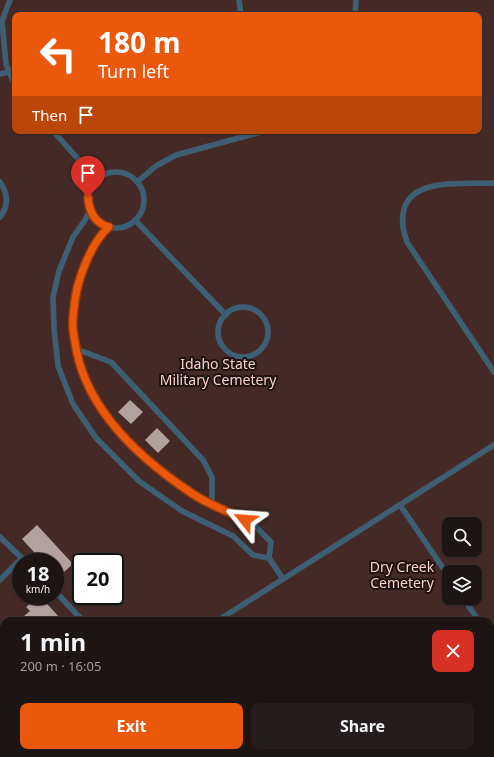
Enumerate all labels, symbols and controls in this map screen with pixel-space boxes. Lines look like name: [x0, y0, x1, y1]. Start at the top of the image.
text: 180 m: [98, 23, 181, 61]
icon: left: [32, 28, 84, 80]
text: Turn left: [98, 59, 169, 83]
icon: arrive: [75, 104, 97, 126]
text: Then: [32, 105, 67, 125]
pin: [71, 156, 105, 197]
icon: arrive: [77, 162, 99, 184]
park label: Idaho State Military Cemetery: [160, 354, 277, 389]
position arrow: [224, 499, 266, 541]
map controls: [442, 517, 482, 605]
button: search: [442, 517, 482, 557]
speed limit sign: 20: [72, 553, 124, 605]
park label: Dry Creek Cemetery: [370, 557, 435, 592]
text: 18: [27, 560, 49, 587]
button: layers: [442, 565, 482, 605]
text: km/h: [26, 582, 50, 596]
text: 1 min: [20, 625, 86, 658]
button: close: [432, 630, 474, 672]
text: 200 m · 16:05: [20, 657, 101, 675]
button: Exit: [20, 703, 243, 749]
button: Share: [251, 703, 474, 749]

